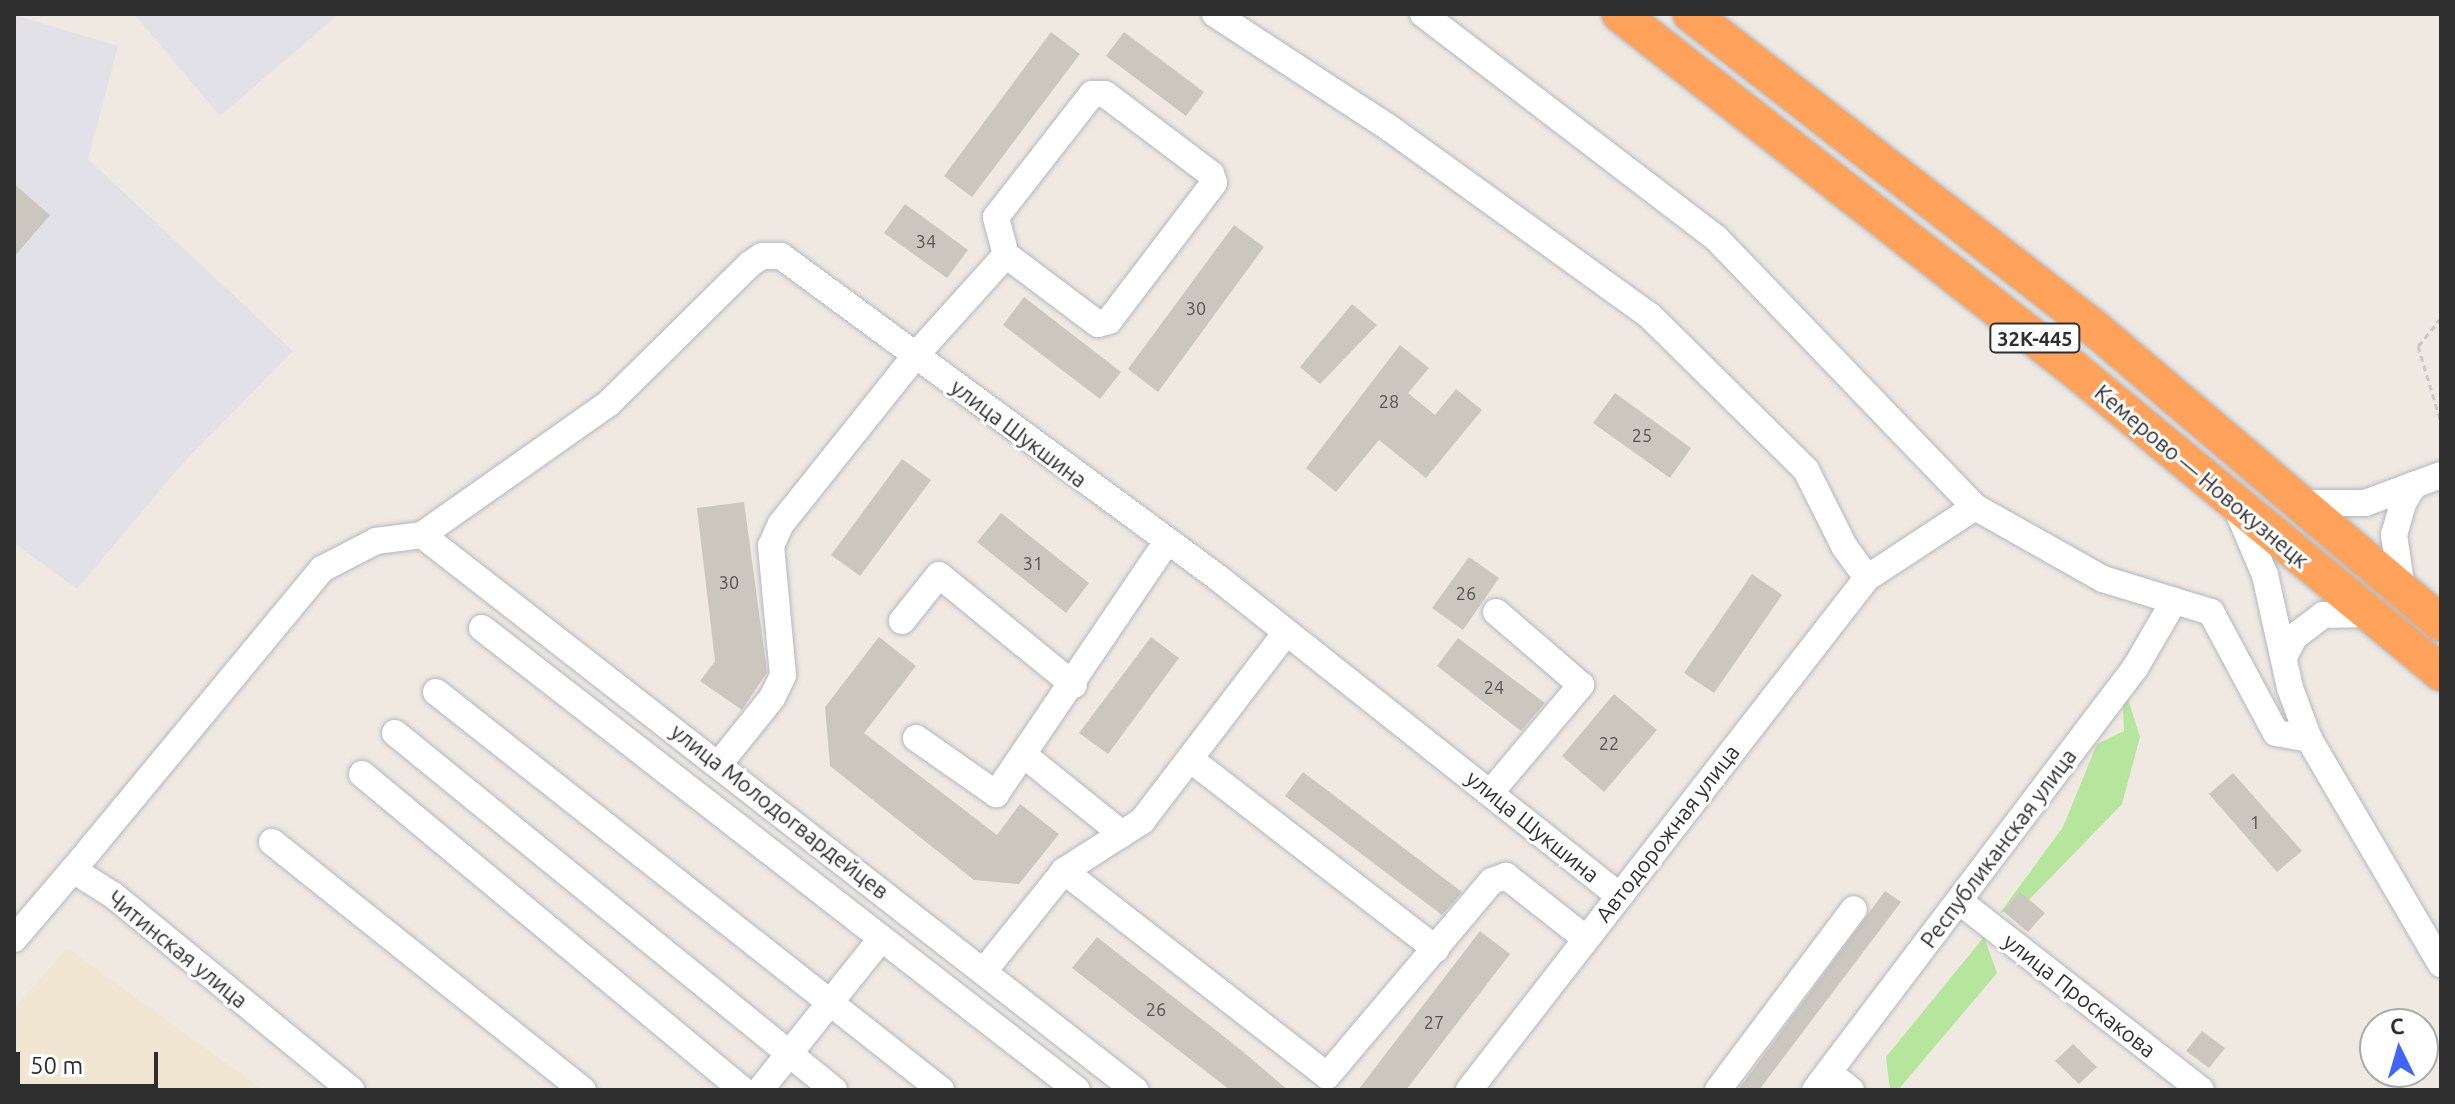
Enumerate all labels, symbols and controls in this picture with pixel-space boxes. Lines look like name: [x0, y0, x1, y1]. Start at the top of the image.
house number: 34: [916, 230, 936, 252]
house number: 30: [1186, 297, 1206, 319]
road number: 32К-445: [1989, 322, 2081, 354]
street label: улица Шукшина: [946, 373, 1092, 493]
street label: Кемерово — Новокузнецк: [2090, 379, 2314, 573]
house number: 28: [1379, 390, 1399, 412]
house number: 25: [1632, 424, 1652, 446]
house number: 31: [1023, 552, 1043, 574]
house number: 30: [719, 571, 739, 593]
house number: 26: [1456, 582, 1476, 604]
house number: 24: [1484, 676, 1504, 698]
street label: улица Молодогвардейцев: [666, 718, 894, 904]
house number: 22: [1599, 732, 1619, 754]
street label: Автодорожная улица: [1590, 739, 1744, 927]
street label: Республиканская улица: [1914, 743, 2082, 953]
street label: улица Шукшина: [1461, 764, 1605, 888]
house number: 1: [2250, 811, 2260, 833]
street label: Читинская улица: [103, 885, 253, 1013]
street label: улица Проскакова: [1998, 927, 2162, 1063]
house number: 26: [1146, 998, 1166, 1020]
north arrow: [2359, 1008, 2439, 1088]
house number: 27: [1424, 1011, 1444, 1033]
text: С: [2389, 1013, 2405, 1039]
scale bar: [20, 1036, 162, 1086]
text: 50 m: [30, 1052, 83, 1079]

